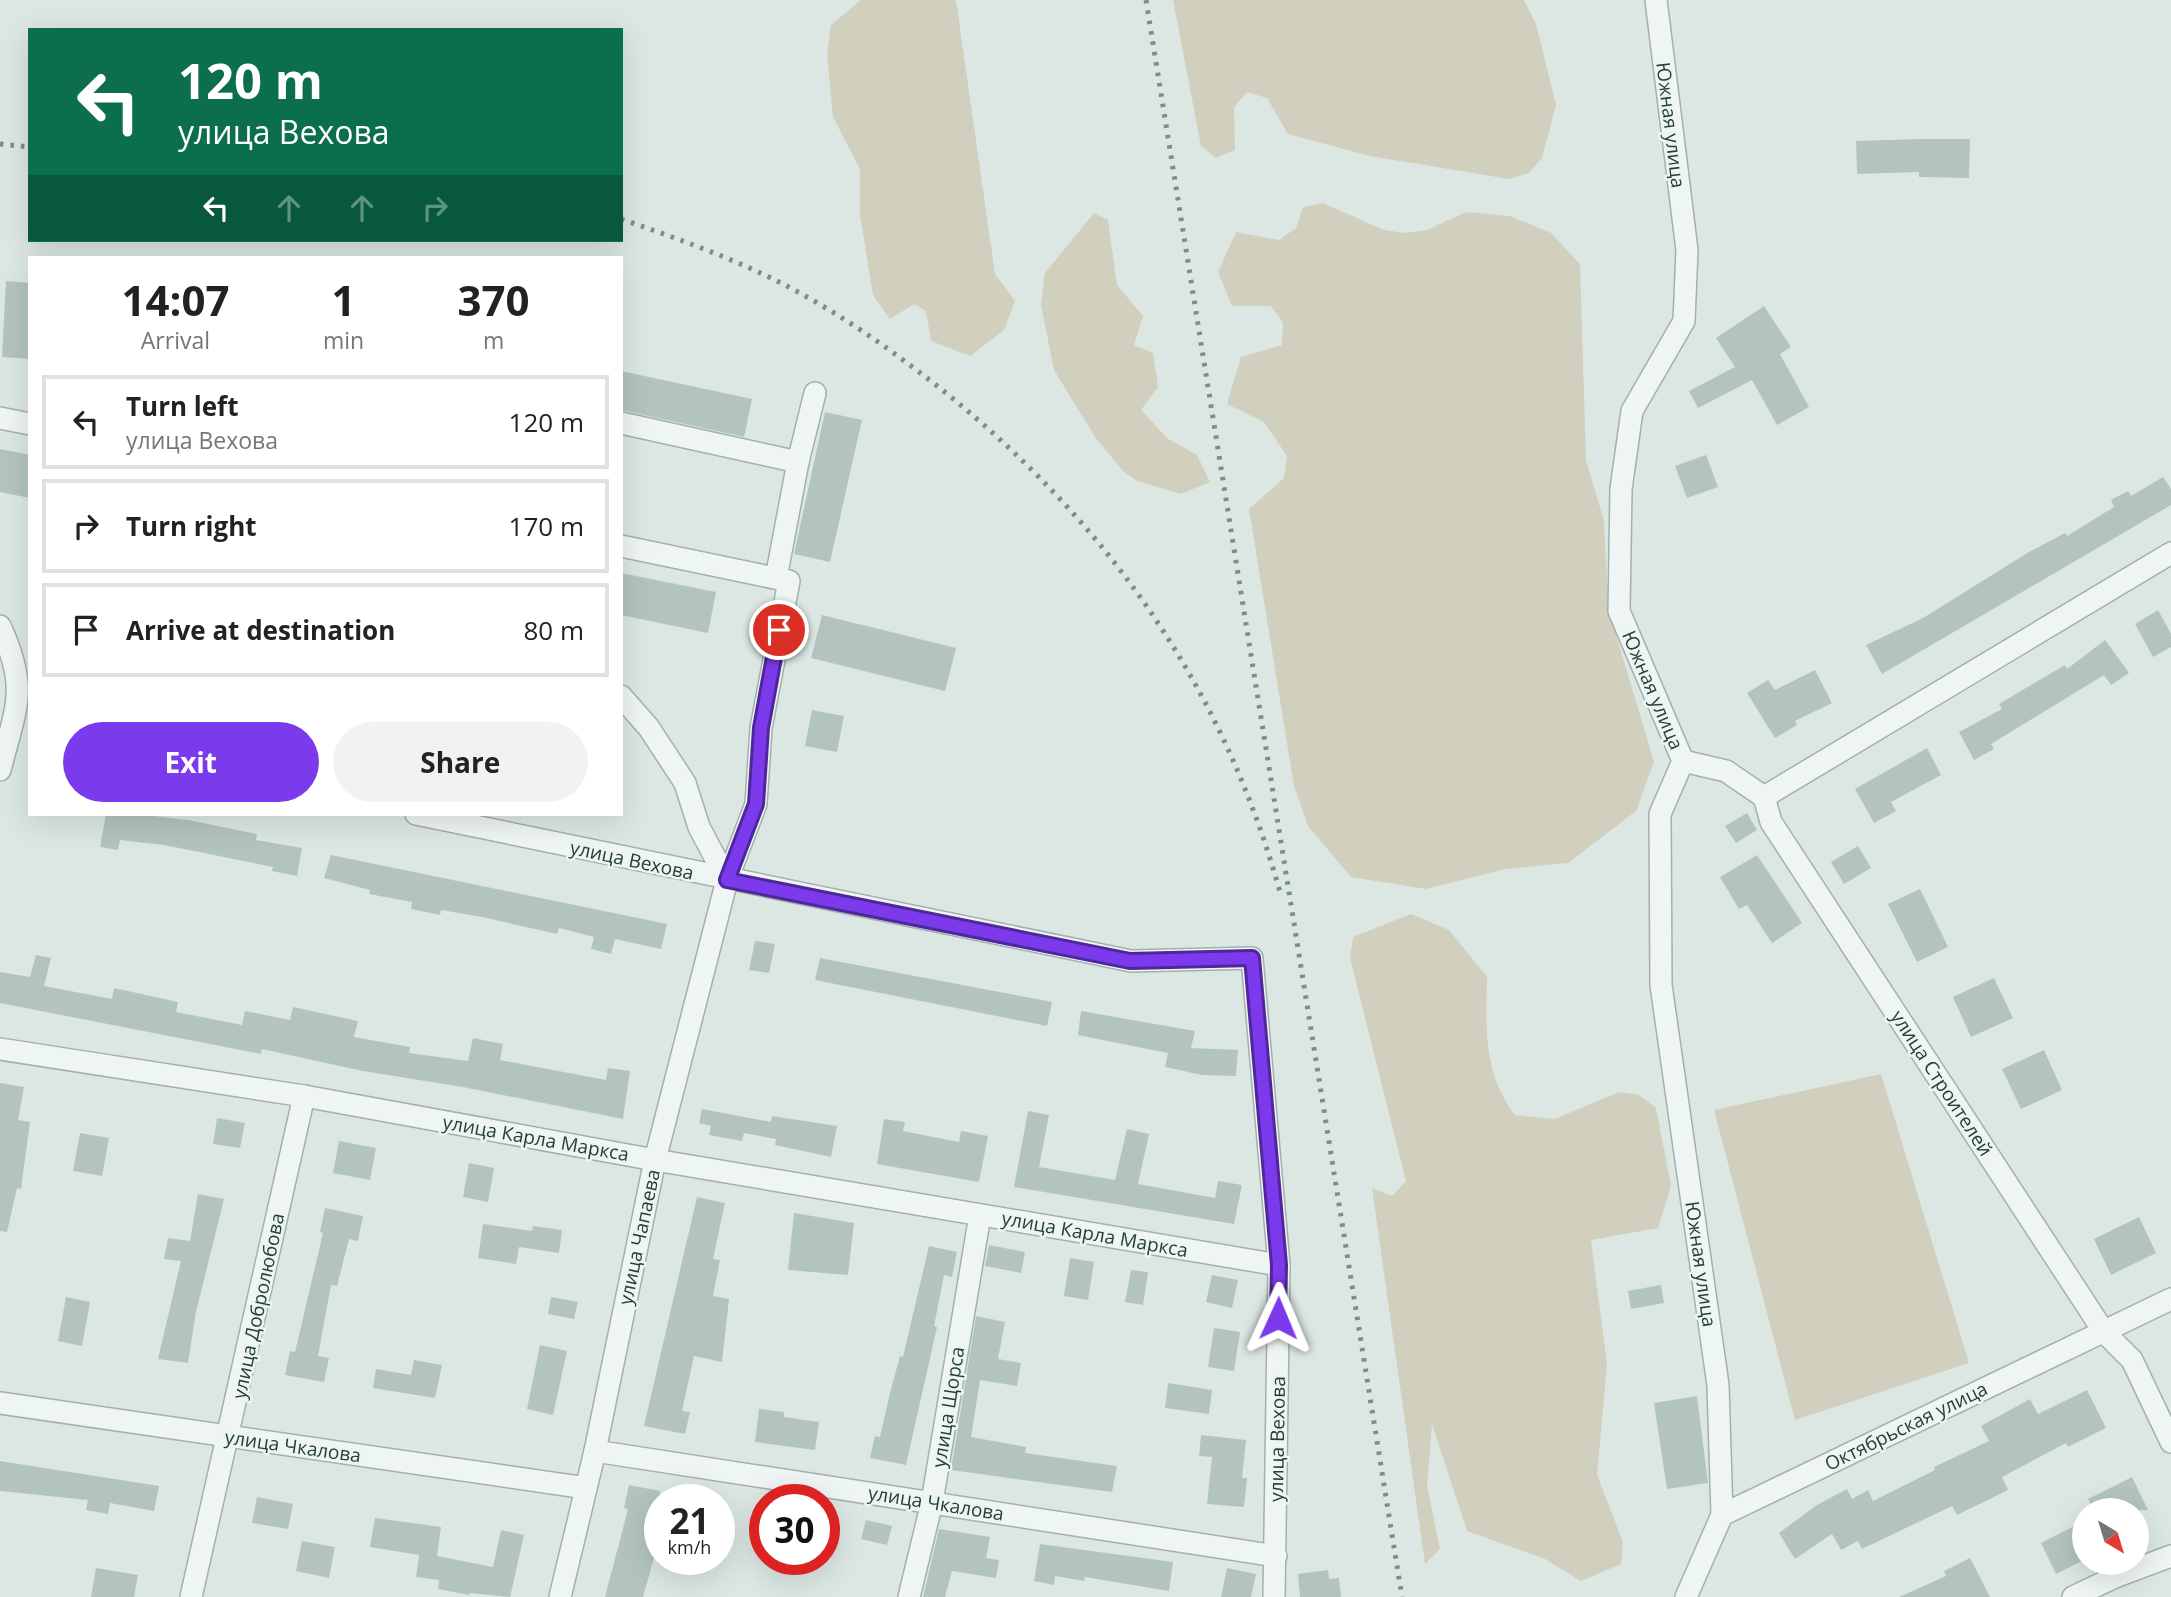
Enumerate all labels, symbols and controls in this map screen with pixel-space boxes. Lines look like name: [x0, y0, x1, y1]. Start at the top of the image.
text: 120 m: [178, 47, 323, 113]
icon: left: [63, 56, 154, 147]
street label: Южная улица: [1650, 60, 1692, 190]
text: улица Вехова: [178, 110, 390, 153]
icon: left: [197, 189, 235, 227]
icon: ahead: [270, 189, 308, 227]
icon: ahead: [343, 189, 381, 227]
icon: right: [416, 189, 454, 227]
text: 14:07: [121, 271, 229, 328]
text: 1: [331, 271, 356, 328]
text: 370: [458, 271, 530, 328]
text: Arrival: [141, 324, 210, 356]
text: min: [323, 324, 364, 356]
text: m: [483, 324, 504, 356]
text: Turn left: [126, 388, 238, 424]
icon: left: [67, 403, 105, 441]
text: 120 m: [509, 404, 584, 440]
text: улица Вехова: [126, 424, 278, 456]
icon: right: [67, 507, 105, 545]
text: Turn right: [126, 508, 257, 544]
text: 170 m: [509, 508, 584, 544]
pin: [749, 600, 809, 660]
icon: arrive: [67, 611, 105, 649]
icon: arrive: [760, 611, 798, 649]
text: Arrive at destination: [126, 612, 395, 648]
text: 80 m: [523, 612, 584, 648]
street label: Южная улица: [1616, 627, 1690, 753]
button: Exit: [63, 722, 319, 802]
button: Share: [333, 722, 588, 802]
street label: улица Вехова: [568, 834, 696, 886]
street label: улица Строителей: [1885, 1005, 1999, 1161]
street label: улица Карла Маркса: [441, 1109, 631, 1167]
street label: улица Чапаева: [612, 1167, 666, 1307]
street label: Южная улица: [1679, 1199, 1723, 1329]
street label: улица Карла Маркса: [1000, 1205, 1190, 1263]
street label: улица Добролюбова: [226, 1211, 290, 1401]
position arrow: [1241, 1281, 1315, 1355]
street label: улица Щорса: [926, 1345, 970, 1469]
street label: Октябрьская улица: [1820, 1375, 1992, 1477]
street label: улица Вехова: [1263, 1376, 1291, 1502]
street label: улица Чкалова: [223, 1424, 363, 1468]
street label: улица Чкалова: [866, 1479, 1006, 1527]
speed limit sign: 30: [749, 1484, 840, 1575]
text: 21: [669, 1497, 710, 1544]
north arrow: [2072, 1498, 2149, 1575]
map controls: [2072, 1498, 2149, 1575]
text: km/h: [668, 1535, 711, 1559]

